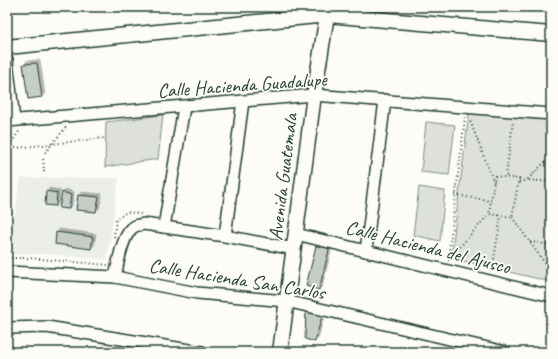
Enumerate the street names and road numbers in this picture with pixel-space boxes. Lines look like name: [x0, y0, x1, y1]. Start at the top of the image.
street label: Calle Hacienda Guadalupe: [157, 67, 329, 103]
street label: Avenida Guatemala: [263, 110, 303, 242]
street label: Calle Hacienda del Ajusco: [343, 214, 514, 280]
street label: Calle Hacienda San Carlos: [147, 253, 329, 306]

